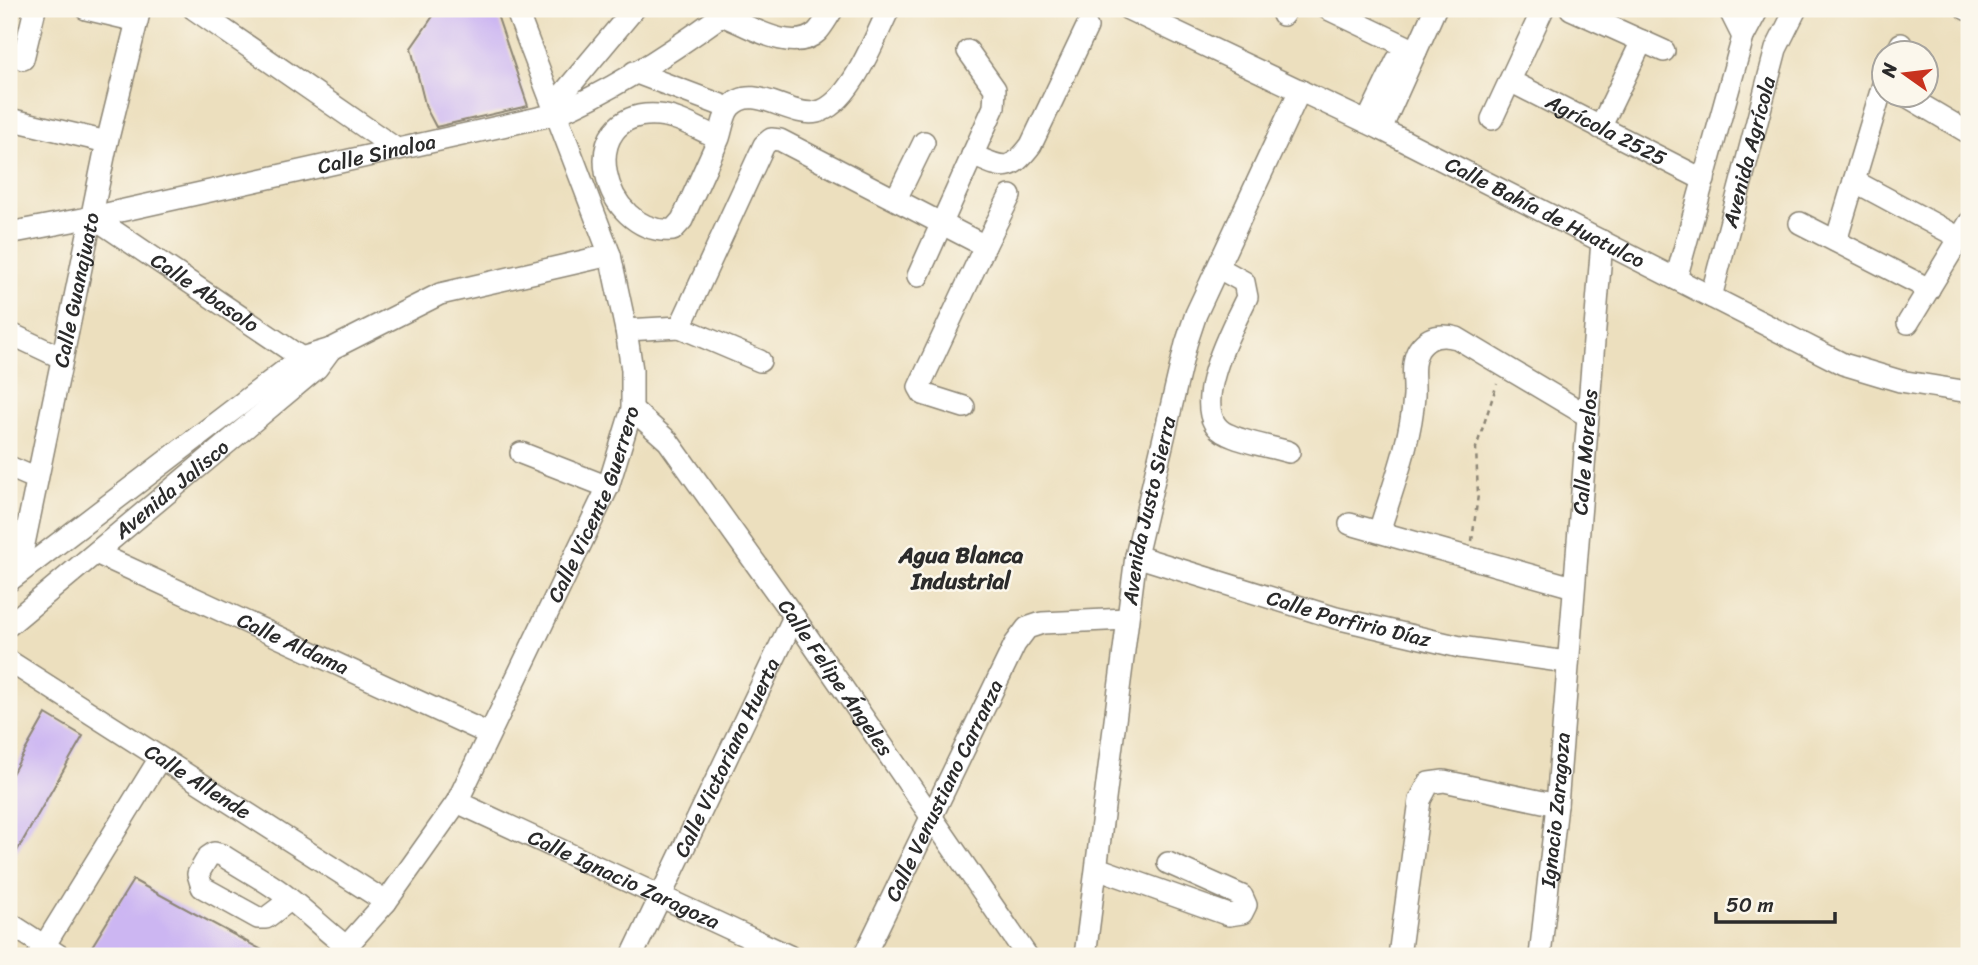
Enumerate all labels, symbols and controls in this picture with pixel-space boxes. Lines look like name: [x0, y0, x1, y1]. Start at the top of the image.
north arrow: [1870, 38, 1940, 108]
text: N: [1871, 59, 1907, 81]
street label: Avenida Agrícola: [1711, 72, 1787, 233]
street label: Agrícola 2525: [1538, 83, 1674, 177]
street label: Calle Sinaloa: [314, 122, 440, 186]
street label: Calle Bahía de Huatulco: [1438, 146, 1652, 279]
street label: Calle Guanajuato: [42, 209, 111, 371]
street label: Calle Abasolo: [143, 242, 267, 343]
street label: Calle Morelos: [1561, 387, 1609, 516]
street label: Calle Vicente Guerrero: [536, 401, 651, 609]
street label: Avenida Justo Sierra: [1111, 412, 1187, 608]
street label: Avenida Jalisco: [105, 429, 238, 550]
district label: Agua Blanca Industrial: [898, 535, 1024, 602]
street label: Calle Porfirio Díaz: [1262, 579, 1436, 659]
street label: Calle Felipe Ángeles: [767, 590, 904, 765]
street label: Calle Aldama: [231, 601, 356, 686]
street label: Calle Victoriano Huerta: [663, 651, 791, 864]
street label: Calle Venustiano Carranza: [874, 672, 1014, 908]
street label: Ignacio Zaragoza: [1529, 730, 1582, 890]
street label: Calle Allende: [137, 733, 259, 830]
street label: Calle Ignacio Zaragoza: [522, 818, 727, 941]
scale bar: [1716, 881, 1834, 925]
text: 50 m: [1726, 886, 1774, 924]

